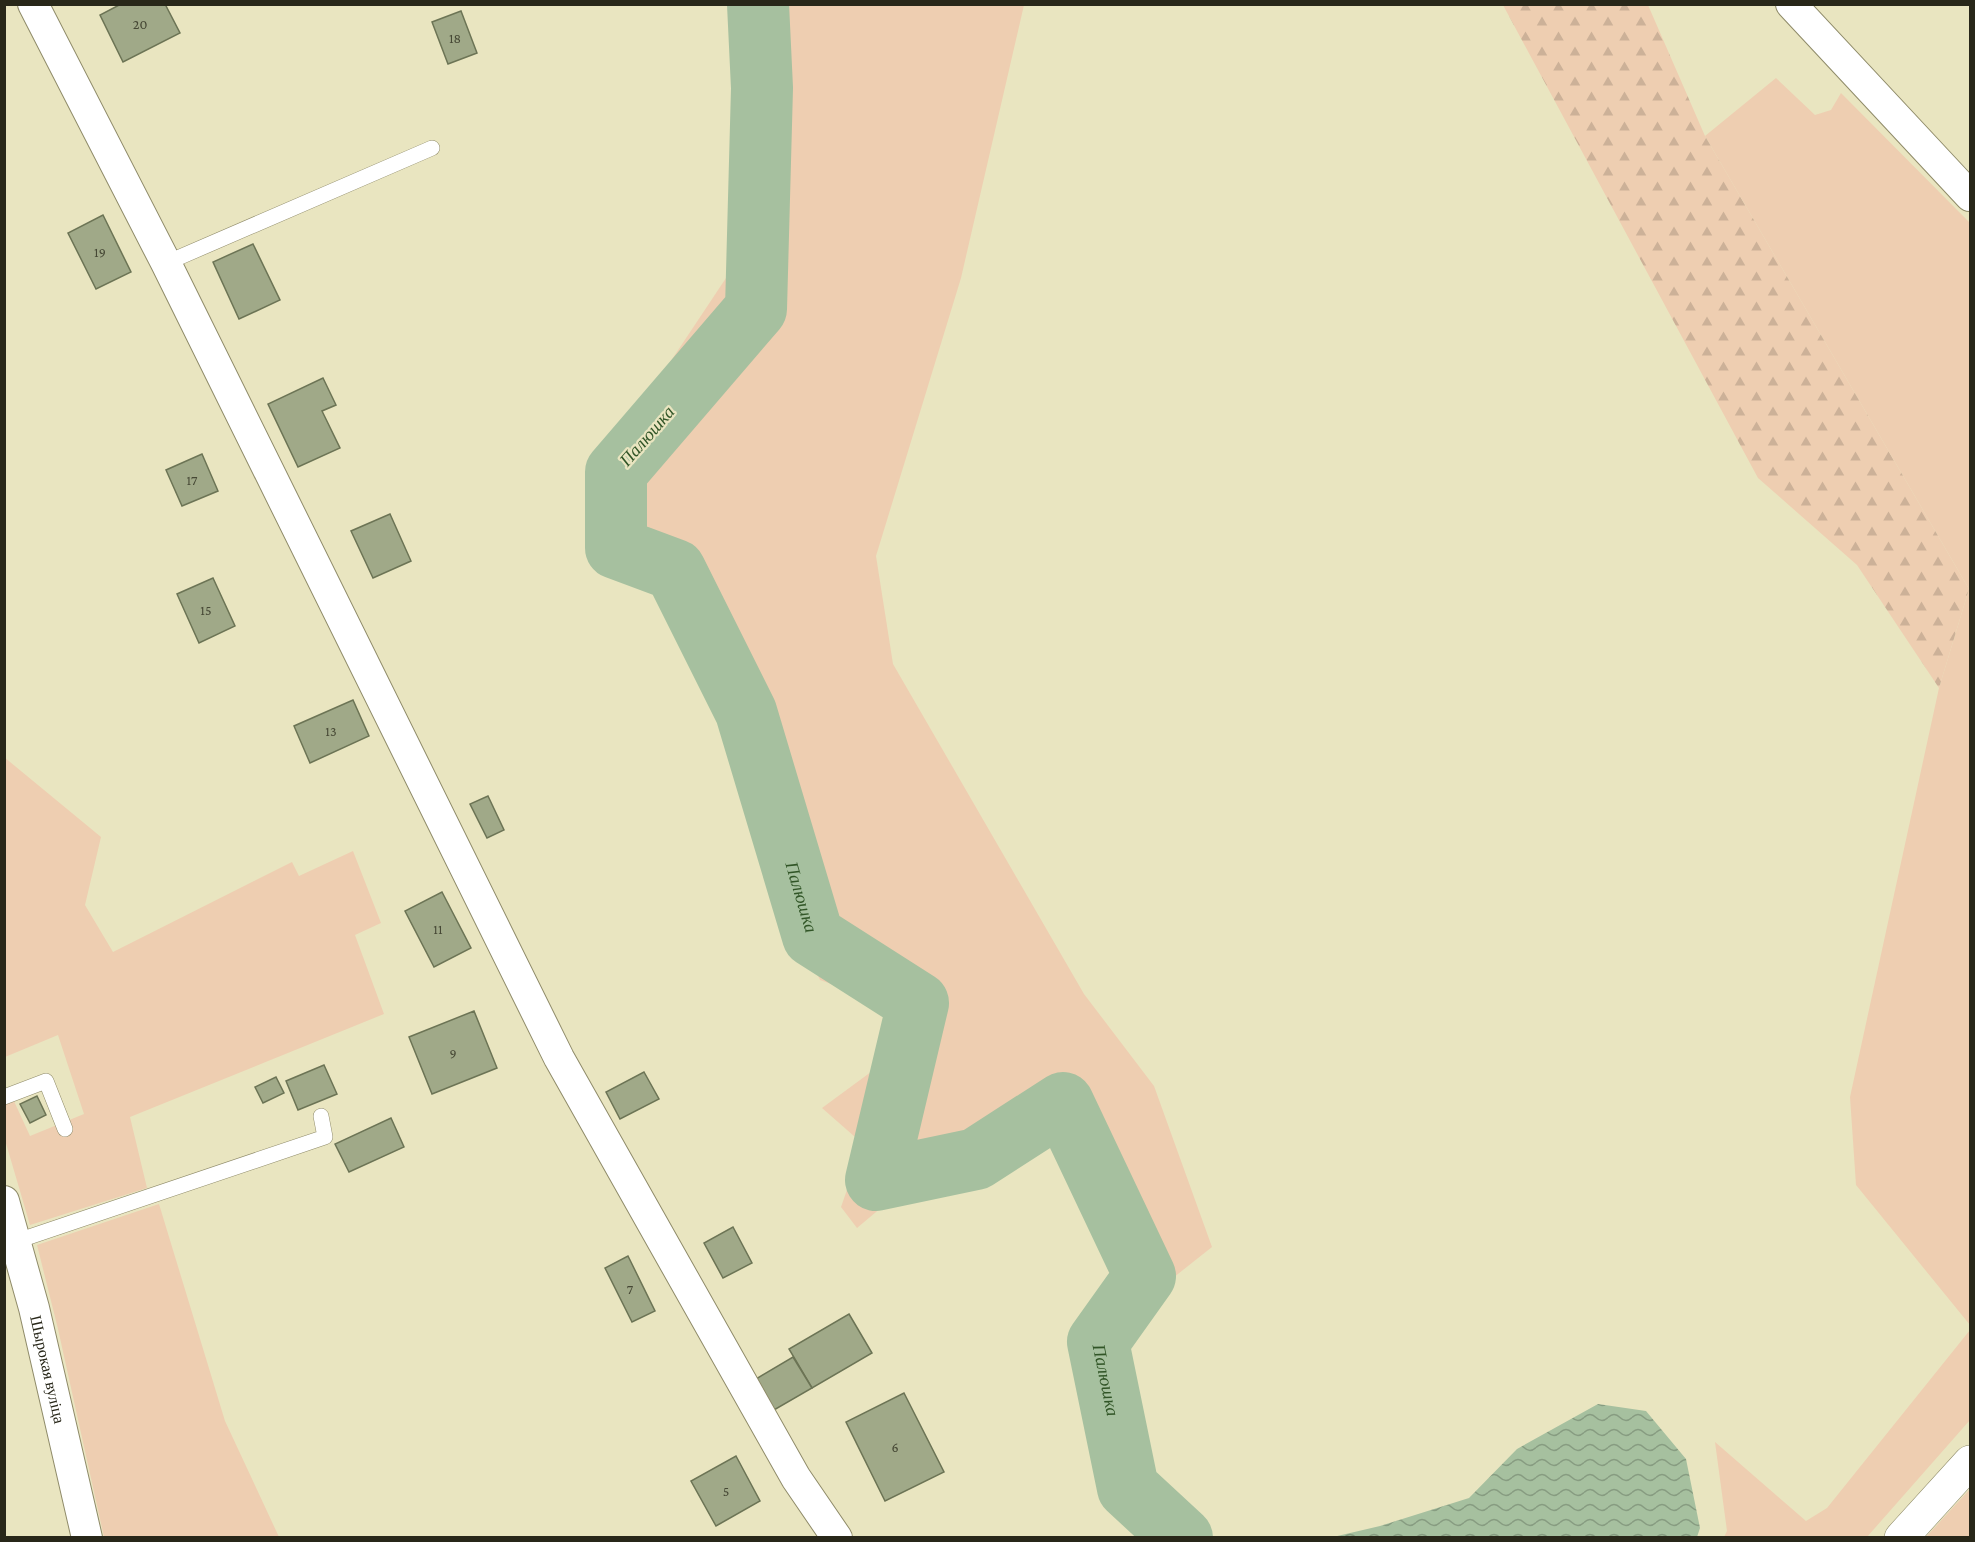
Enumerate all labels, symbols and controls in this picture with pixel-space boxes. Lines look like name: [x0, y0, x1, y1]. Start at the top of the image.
house number: 20: [133, 16, 147, 32]
house number: 18: [449, 30, 461, 46]
house number: 19: [94, 244, 106, 260]
water label: Палюшка: [615, 402, 679, 471]
house number: 17: [186, 472, 198, 488]
house number: 15: [200, 602, 212, 618]
house number: 13: [325, 723, 337, 739]
water label: Палюшка: [781, 858, 821, 935]
house number: 11: [433, 921, 443, 937]
house number: 9: [449, 1045, 457, 1061]
house number: 7: [627, 1281, 634, 1297]
street label: Шырокая вуліца: [27, 1314, 69, 1425]
water label: Палюшка: [1088, 1341, 1123, 1418]
house number: 6: [891, 1439, 899, 1455]
house number: 5: [723, 1483, 729, 1499]

